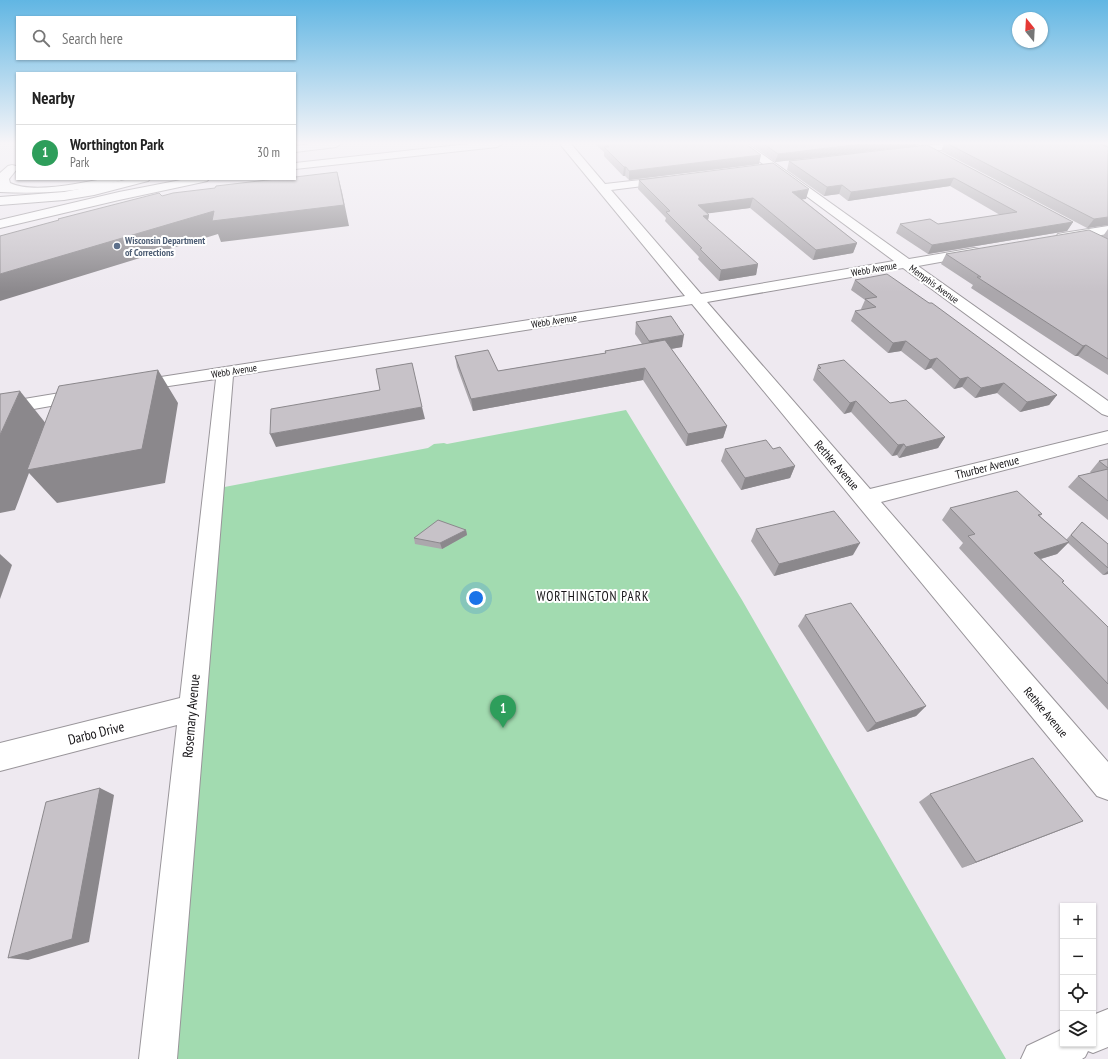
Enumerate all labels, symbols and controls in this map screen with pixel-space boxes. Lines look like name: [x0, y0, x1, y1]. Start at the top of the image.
north arrow: [1012, 12, 1048, 48]
search box: [16, 16, 296, 60]
icon: search: [30, 27, 52, 49]
text: Search here: [62, 29, 123, 48]
text: Nearby: [32, 87, 75, 109]
text: Worthington Park: [70, 135, 164, 154]
text: 1: [42, 144, 48, 161]
text: 30 m: [257, 144, 280, 161]
text: Park: [70, 154, 89, 171]
place label: Wisconsin Department of Corrections: [124, 234, 205, 259]
marker: Wisconsin Department of Corrections: [112, 241, 122, 251]
street label: Webb Avenue: [850, 259, 898, 279]
street label: Memphis Avenue: [907, 262, 961, 306]
street label: Webb Avenue: [530, 311, 578, 331]
street label: Webb Avenue: [210, 361, 258, 381]
street label: Rethke Avenue: [811, 437, 863, 493]
street label: Thurber Avenue: [954, 452, 1020, 482]
your location: [466, 588, 486, 608]
district label: WORTHINGTON PARK: [537, 588, 649, 605]
street label: Rosemary Avenue: [178, 673, 204, 759]
street label: Rethke Avenue: [1021, 684, 1071, 740]
pin: 1: [490, 695, 516, 728]
street label: Darbo Drive: [66, 717, 126, 749]
map controls: [1060, 903, 1096, 1047]
button: +: [1060, 903, 1096, 939]
button: −: [1060, 939, 1096, 975]
button: locate: [1060, 975, 1096, 1011]
button: layers: [1060, 1011, 1096, 1047]

